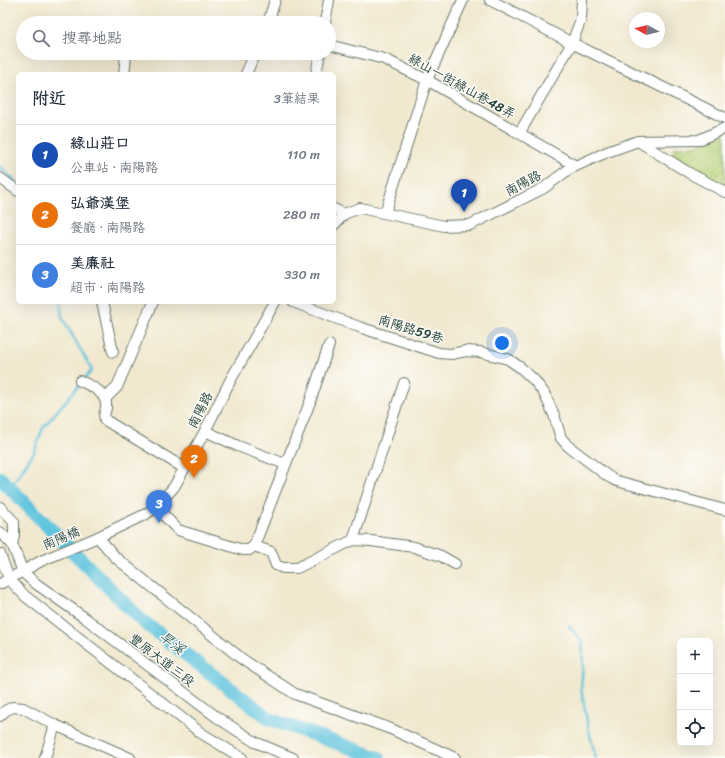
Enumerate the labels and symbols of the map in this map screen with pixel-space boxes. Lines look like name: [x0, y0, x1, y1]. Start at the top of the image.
north arrow: [629, 12, 665, 48]
street label: 綠山一街綠山巷48弄: [404, 47, 520, 125]
street label: 南陽路: [500, 164, 546, 202]
pin: 1: [451, 179, 477, 212]
street label: 南陽路59巷: [375, 308, 447, 350]
your location: [492, 333, 512, 353]
street label: 南陽路: [181, 387, 219, 433]
pin: 2: [181, 445, 207, 478]
pin: 3: [146, 490, 172, 523]
street label: 南陽橋: [39, 520, 83, 556]
water label: 旱溪: [153, 625, 192, 662]
street label: 豐原大道三段: [124, 627, 200, 693]

